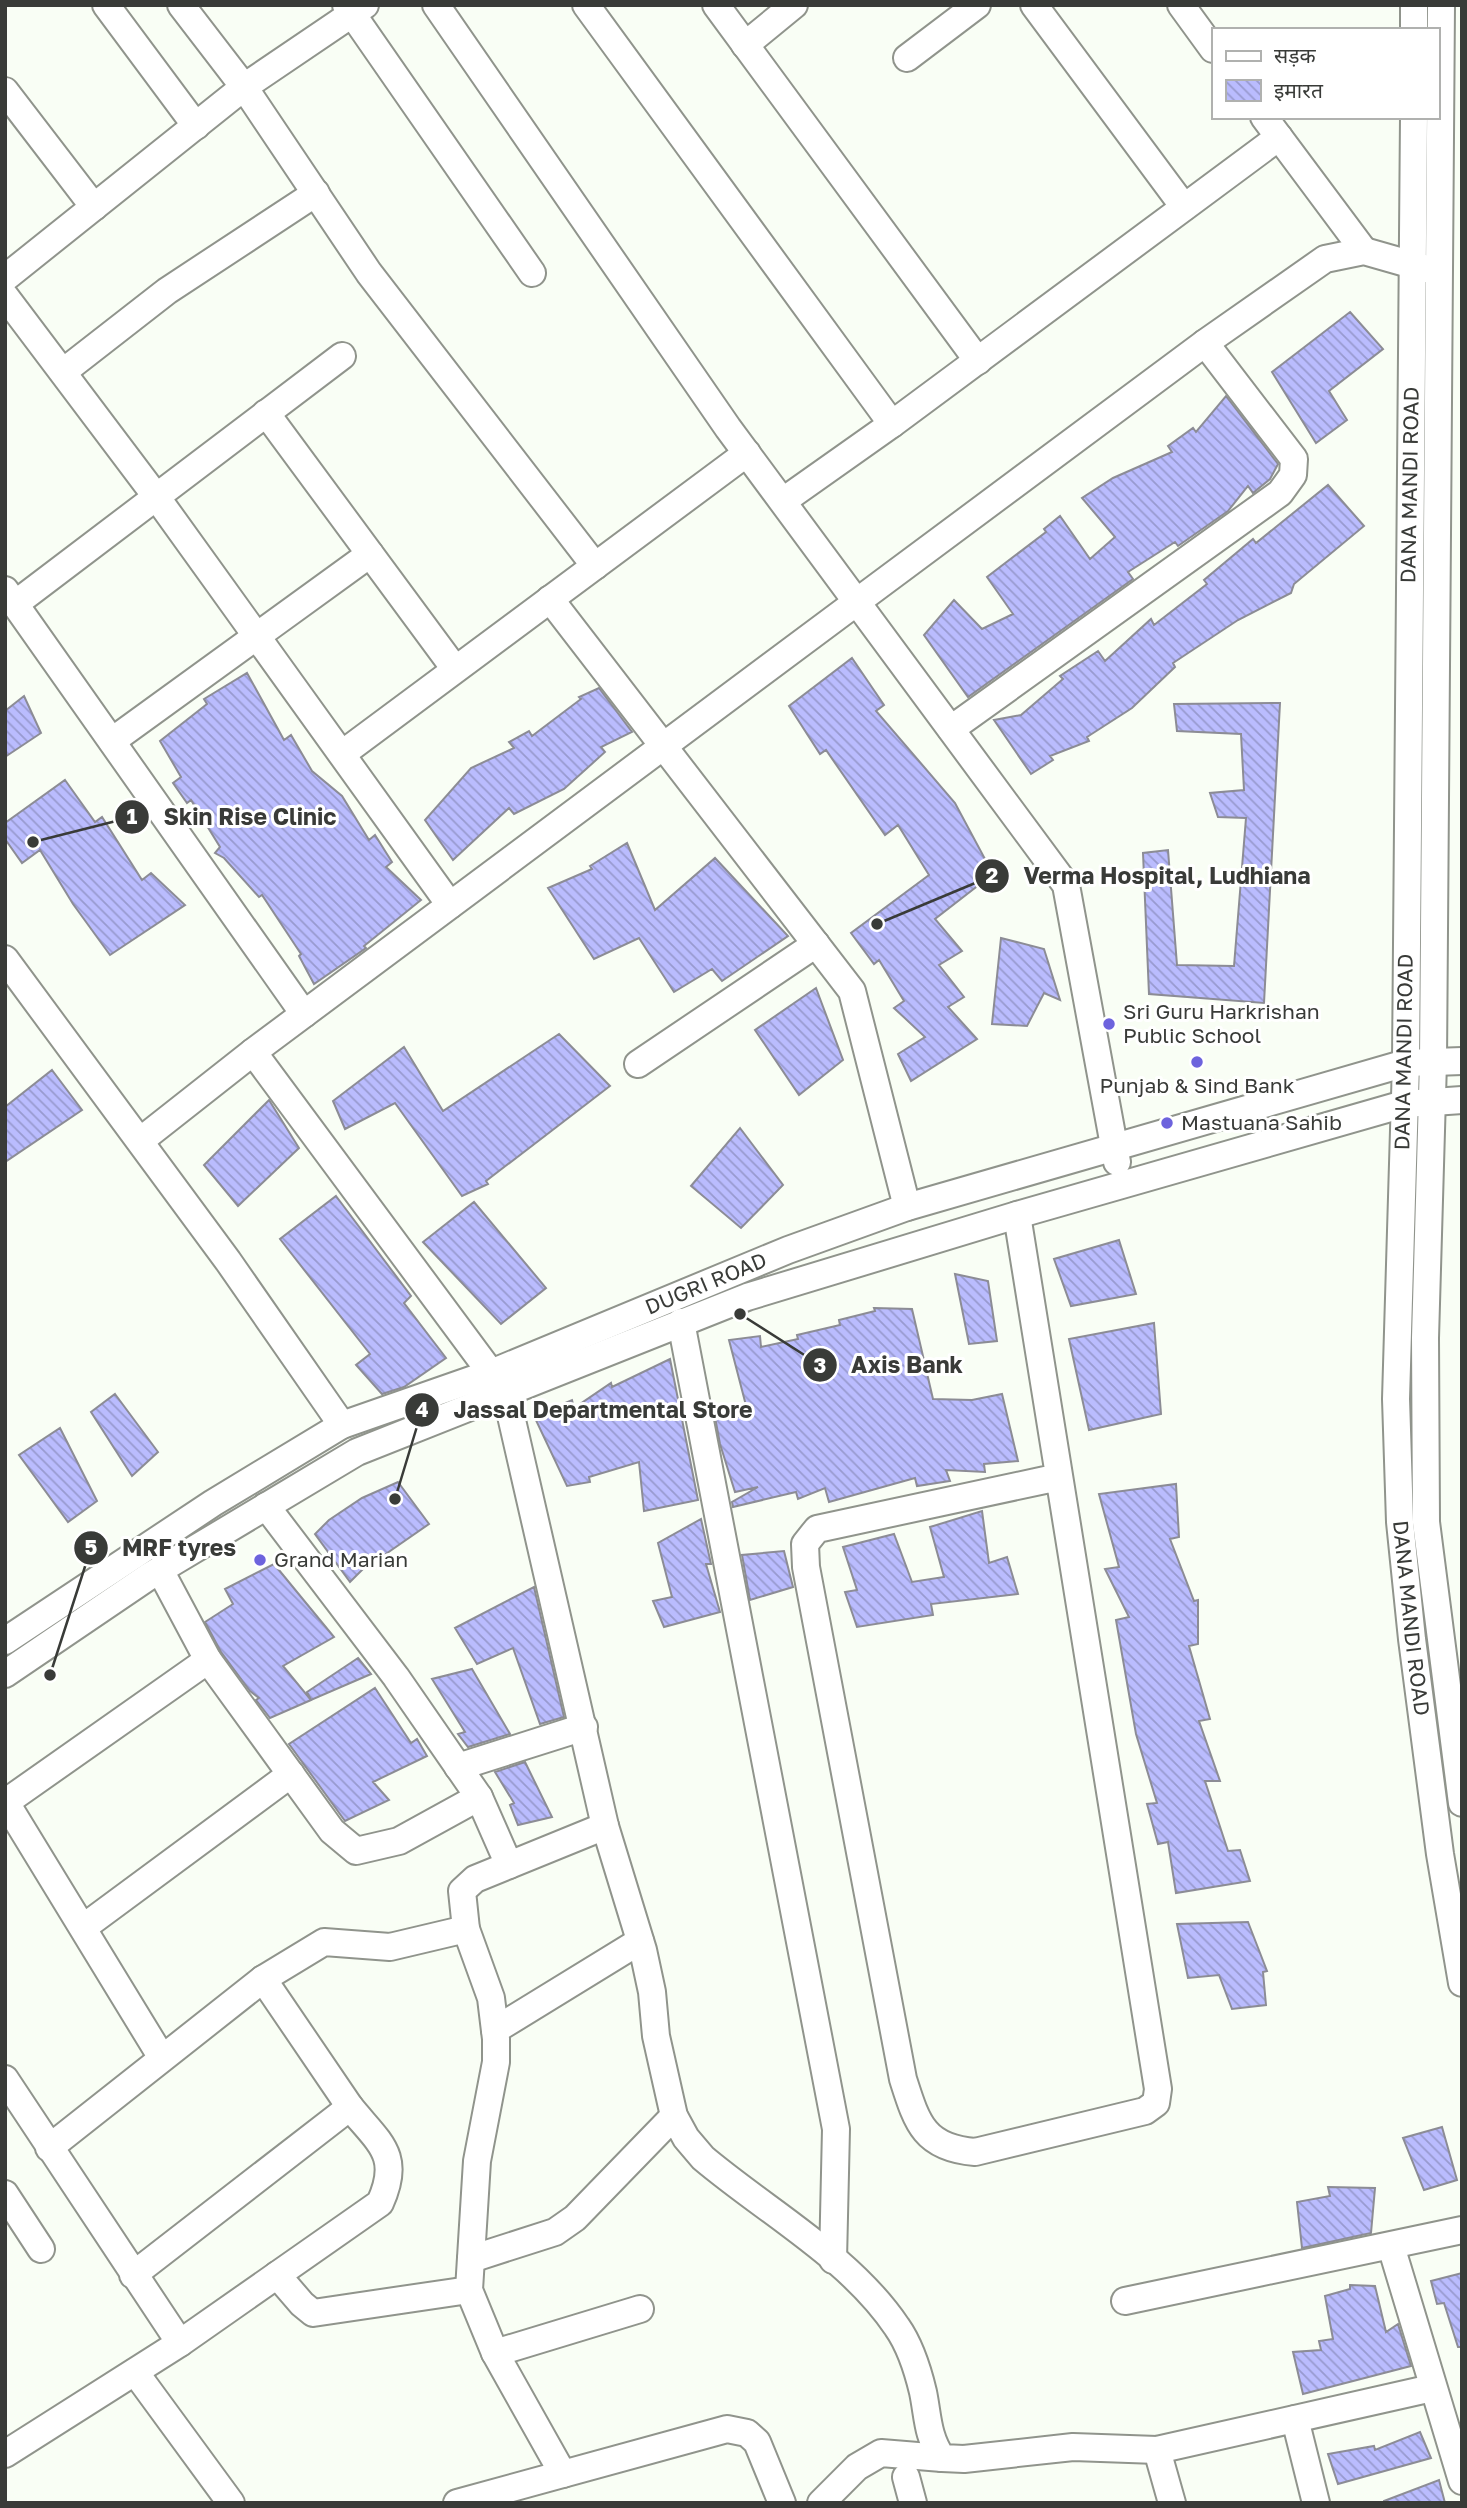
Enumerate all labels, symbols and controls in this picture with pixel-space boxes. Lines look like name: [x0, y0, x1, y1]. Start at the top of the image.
legend: [1212, 28, 1439, 119]
text: सड़क: [1274, 42, 1316, 68]
text: इमारत: [1274, 77, 1324, 103]
street label: DANA MANDI ROAD: [1394, 387, 1424, 583]
callout: Skin Rise Clinic: [115, 795, 351, 839]
text: Skin Rise Clinic: [164, 802, 336, 830]
text: 1: [127, 803, 138, 829]
callout: Verma Hospital, Ludhiana: [974, 854, 1324, 898]
text: Verma Hospital, Ludhiana: [1023, 861, 1311, 889]
text: 2: [986, 862, 999, 888]
street label: DANA MANDI ROAD: [1388, 954, 1418, 1150]
place label: Sri Guru Harkrishan Public School: [1123, 998, 1320, 1048]
marker: Sri Guru Harkrishan Public School: [1101, 1016, 1117, 1032]
marker: Punjab & Sind Bank: [1189, 1054, 1205, 1070]
place label: Punjab & Sind Bank: [1099, 1072, 1295, 1098]
place label: Mastuana Sahib: [1181, 1109, 1342, 1135]
marker: Mastuana Sahib: [1159, 1115, 1175, 1131]
street label: DUGRI ROAD: [641, 1246, 770, 1320]
callout: Axis Bank: [802, 1343, 977, 1387]
text: Axis Bank: [851, 1350, 964, 1378]
text: 3: [814, 1352, 826, 1378]
callout: Jassal Departmental Store: [405, 1388, 767, 1432]
text: Jassal Departmental Store: [453, 1395, 753, 1423]
text: 4: [415, 1396, 429, 1422]
street label: DANA MANDI ROAD: [1388, 1519, 1436, 1717]
callout: MRF tyres: [73, 1526, 251, 1570]
text: MRF tyres: [122, 1533, 236, 1561]
text: 5: [85, 1534, 98, 1560]
place label: Grand Marian: [274, 1546, 408, 1572]
marker: Grand Marian: [252, 1552, 268, 1568]

